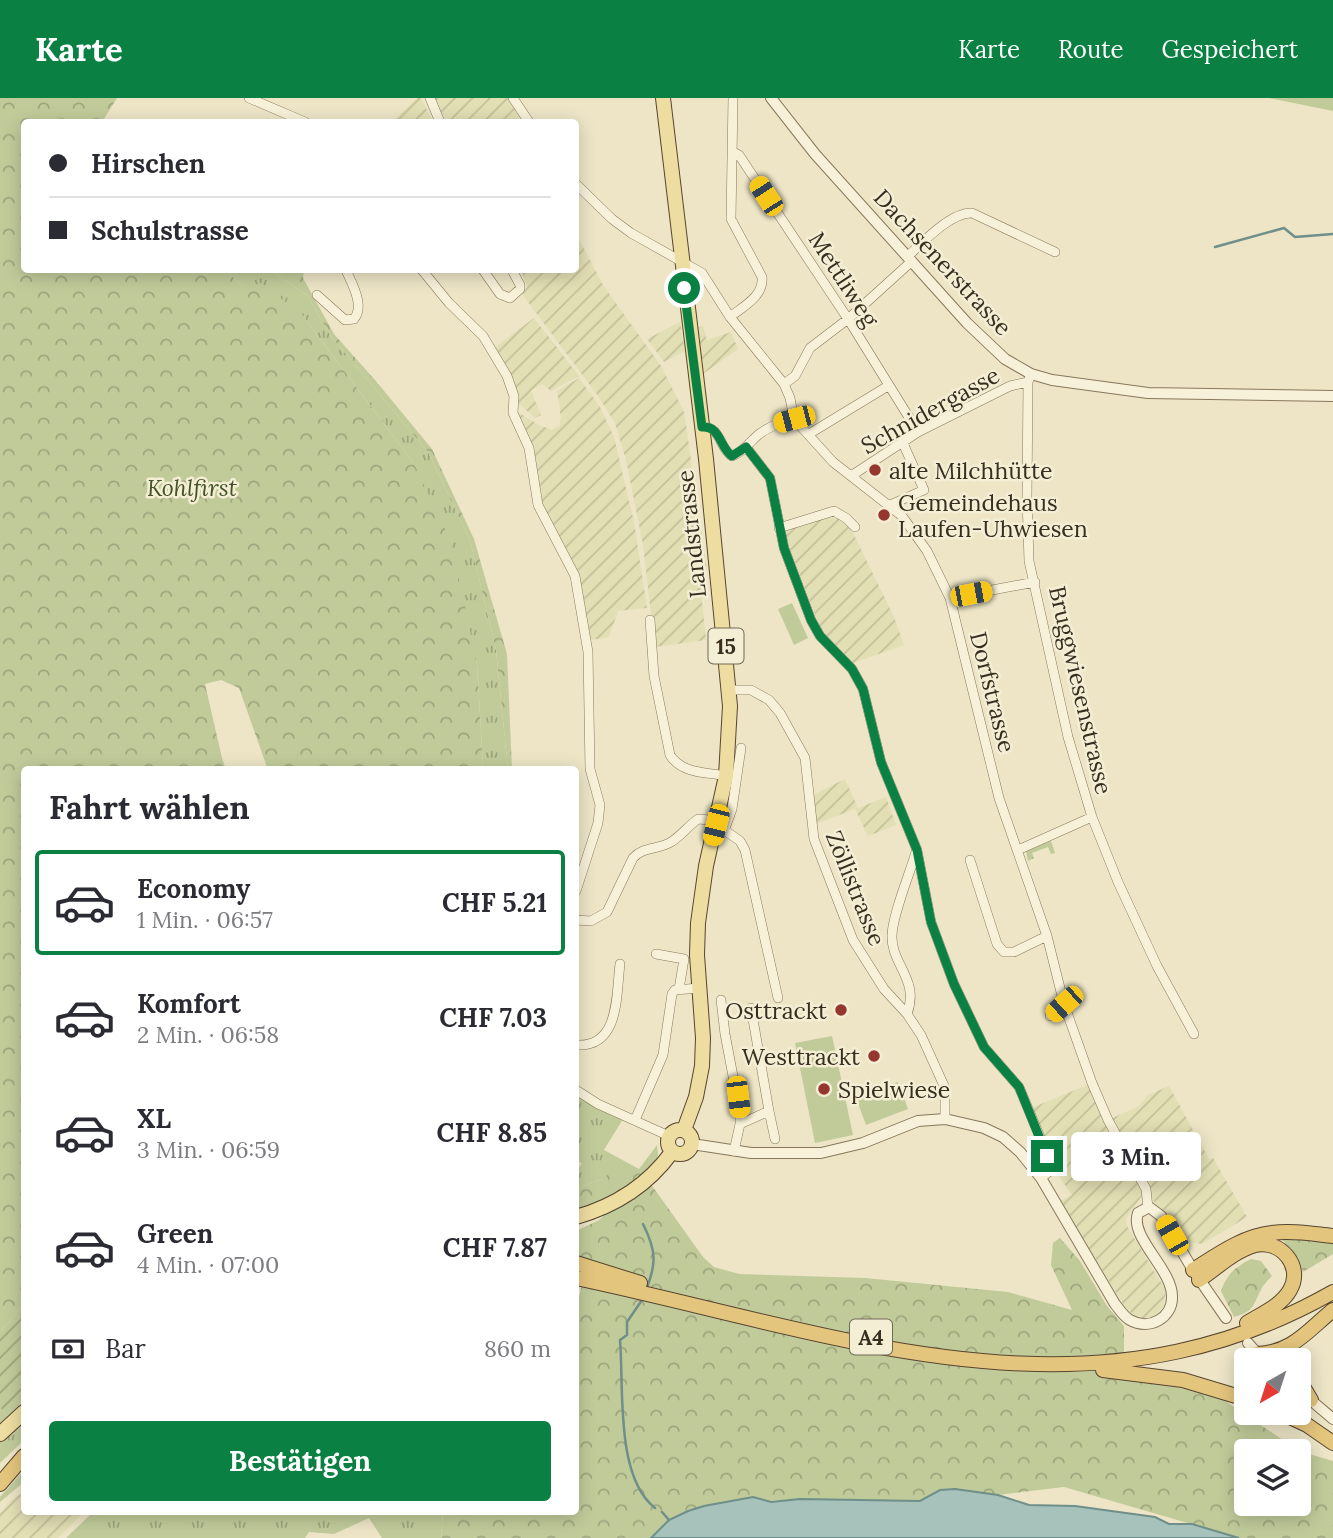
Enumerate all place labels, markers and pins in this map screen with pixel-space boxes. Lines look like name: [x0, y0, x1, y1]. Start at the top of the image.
place label: alte Milchhütte: [889, 456, 1052, 485]
marker: alte Milchhütte: [867, 462, 883, 478]
place label: Gemeindehaus Laufen-Uhwiesen: [898, 488, 1088, 543]
marker: Gemeindehaus Laufen-Uhwiesen: [876, 507, 892, 523]
place label: Osttrackt: [725, 996, 827, 1025]
marker: Osttrackt: [833, 1002, 849, 1018]
place label: Westtrackt: [742, 1042, 860, 1071]
marker: Westtrackt: [866, 1048, 882, 1064]
place label: Spielwiese: [838, 1075, 950, 1104]
marker: Spielwiese: [816, 1081, 832, 1097]

